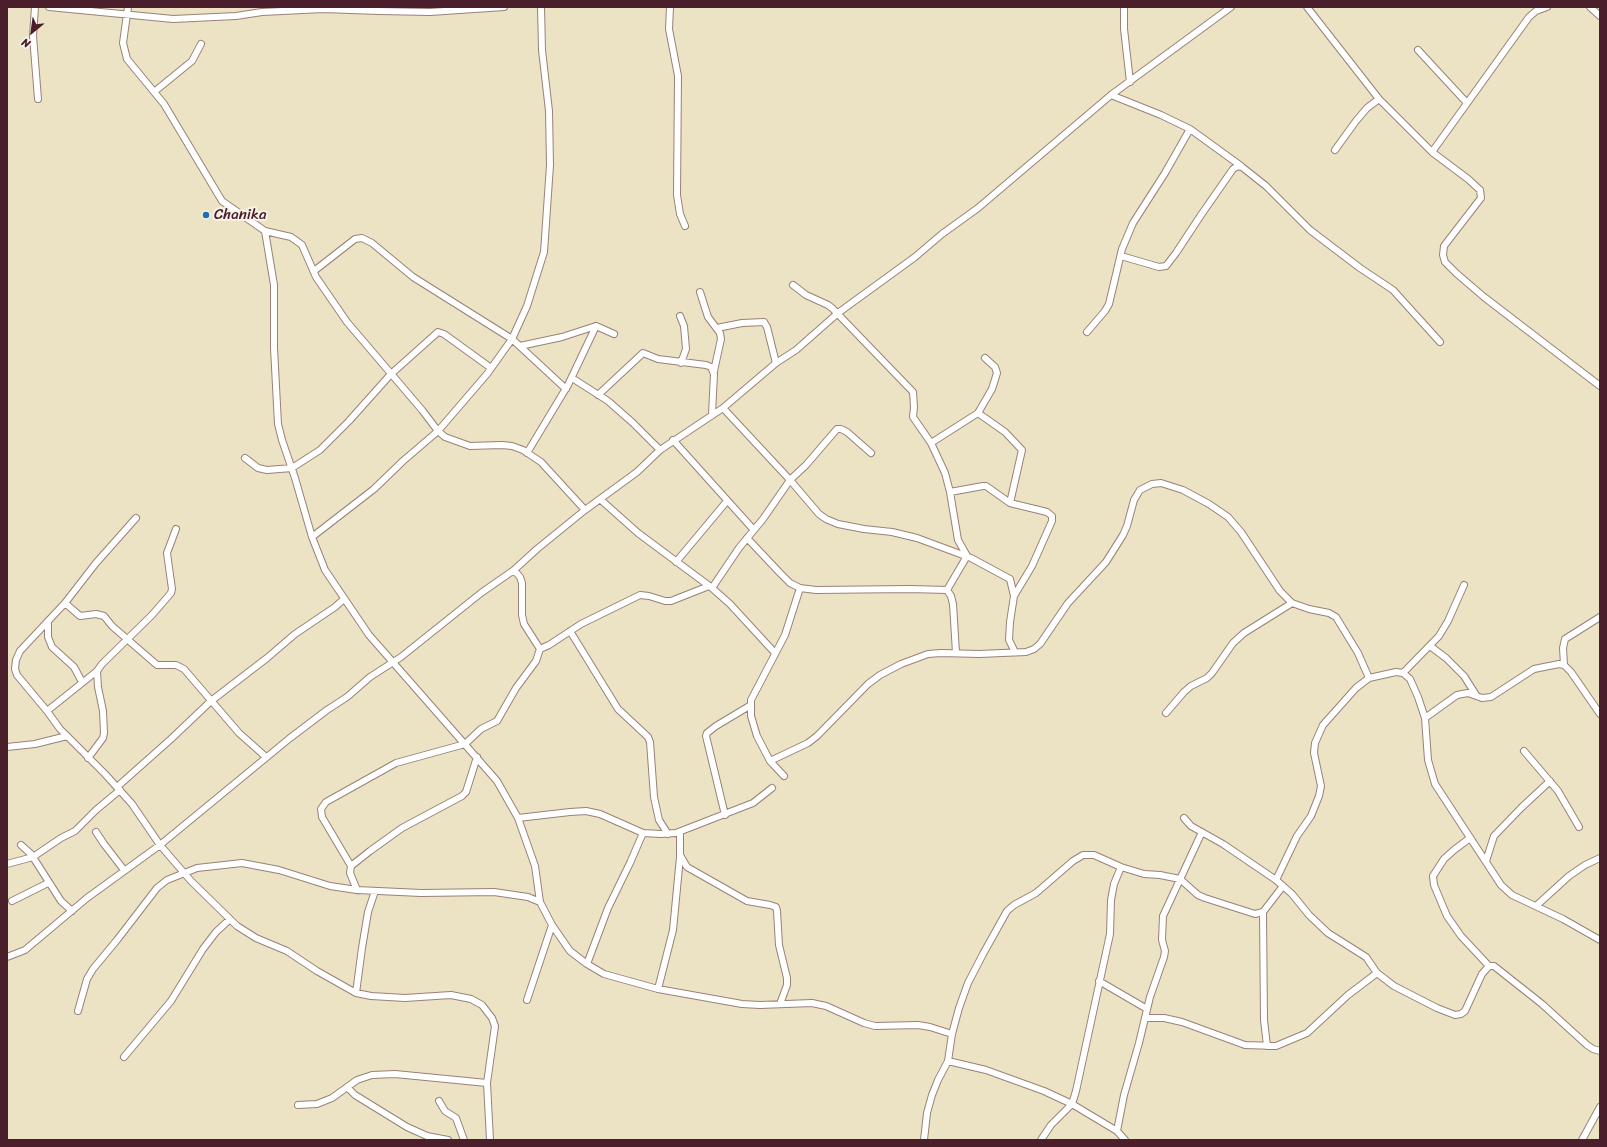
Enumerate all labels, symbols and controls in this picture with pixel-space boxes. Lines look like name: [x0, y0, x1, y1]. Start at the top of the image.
north arrow: [12, 12, 52, 52]
text: N: [18, 33, 34, 53]
place label: Chanika: [214, 206, 266, 224]
marker: Chanika: [201, 210, 211, 220]

